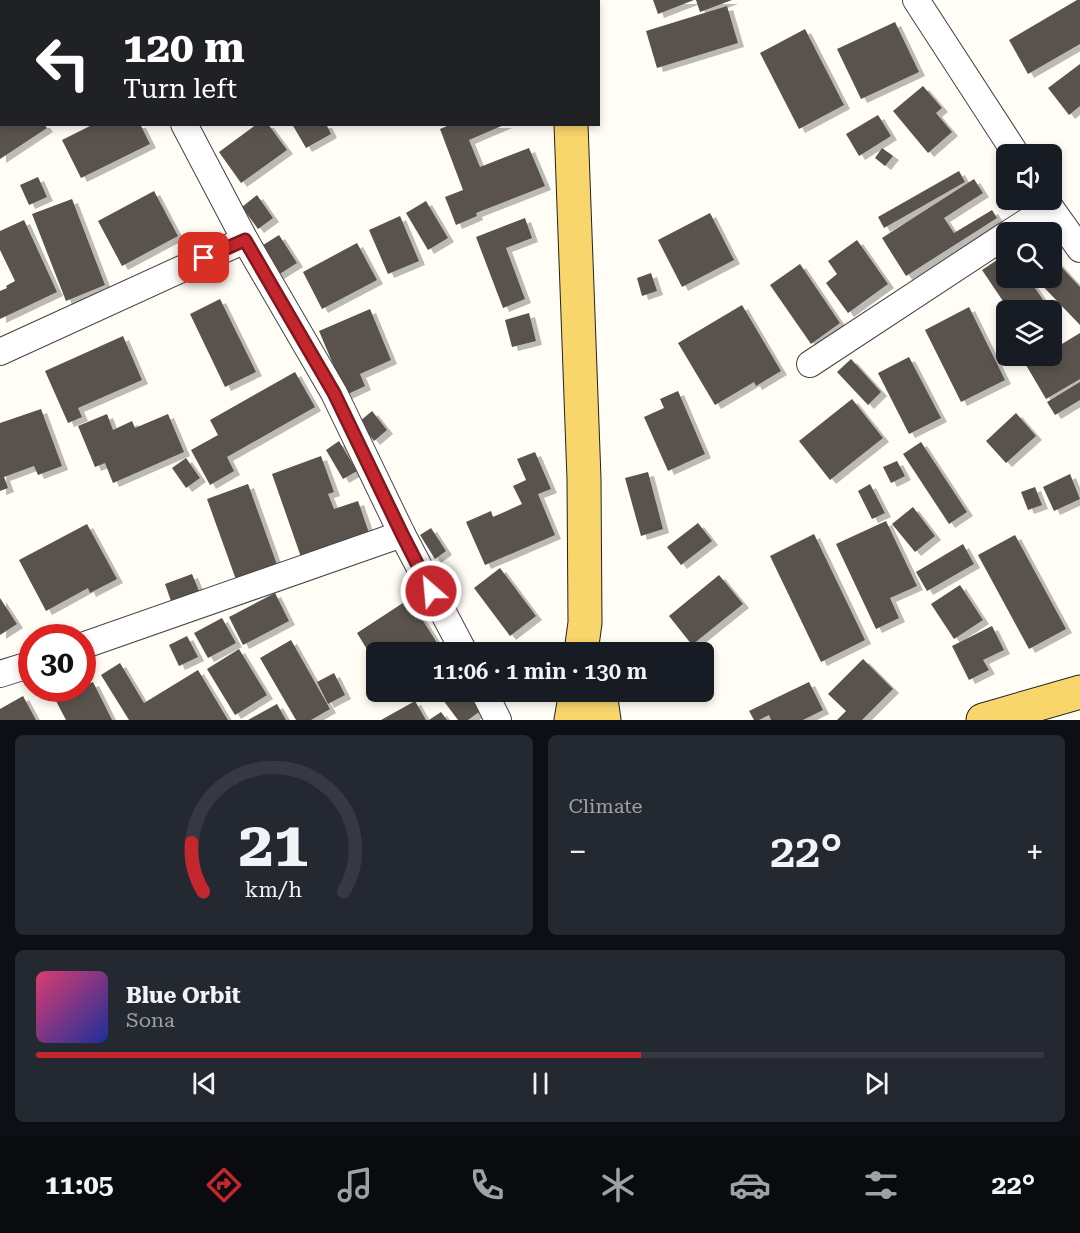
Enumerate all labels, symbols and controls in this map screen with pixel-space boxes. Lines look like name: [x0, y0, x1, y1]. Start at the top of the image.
text: 120 m: [123, 23, 245, 72]
icon: left: [24, 24, 102, 102]
text: Turn left: [123, 73, 237, 105]
map controls: [996, 144, 1062, 366]
button: sound: [996, 144, 1062, 210]
button: search: [996, 222, 1062, 288]
pin: [178, 232, 229, 283]
icon: arrive: [187, 241, 220, 274]
button: layers: [996, 300, 1062, 366]
position arrow: [399, 559, 463, 623]
speed limit sign: 30: [18, 624, 96, 702]
text: 11:06 · 1 min · 130 m: [433, 659, 647, 684]
text: Climate: [569, 794, 643, 818]
text: 21: [239, 808, 309, 881]
text: 22°: [770, 825, 843, 878]
text: −: [569, 832, 587, 871]
text: +: [1026, 832, 1044, 871]
text: km/h: [245, 877, 303, 902]
text: Blue Orbit: [126, 983, 241, 1008]
text: Sona: [126, 1008, 175, 1032]
icon: previous: [188, 1067, 221, 1100]
icon: pause: [524, 1067, 557, 1100]
icon: next: [860, 1067, 893, 1100]
icon: directions: [203, 1164, 245, 1206]
icon: music: [334, 1164, 376, 1206]
icon: phone: [466, 1164, 508, 1206]
icon: climate: [597, 1164, 639, 1206]
icon: car: [729, 1164, 771, 1206]
icon: filters: [860, 1164, 902, 1206]
text: 11:05: [45, 1169, 114, 1201]
text: 22°: [992, 1169, 1035, 1201]

